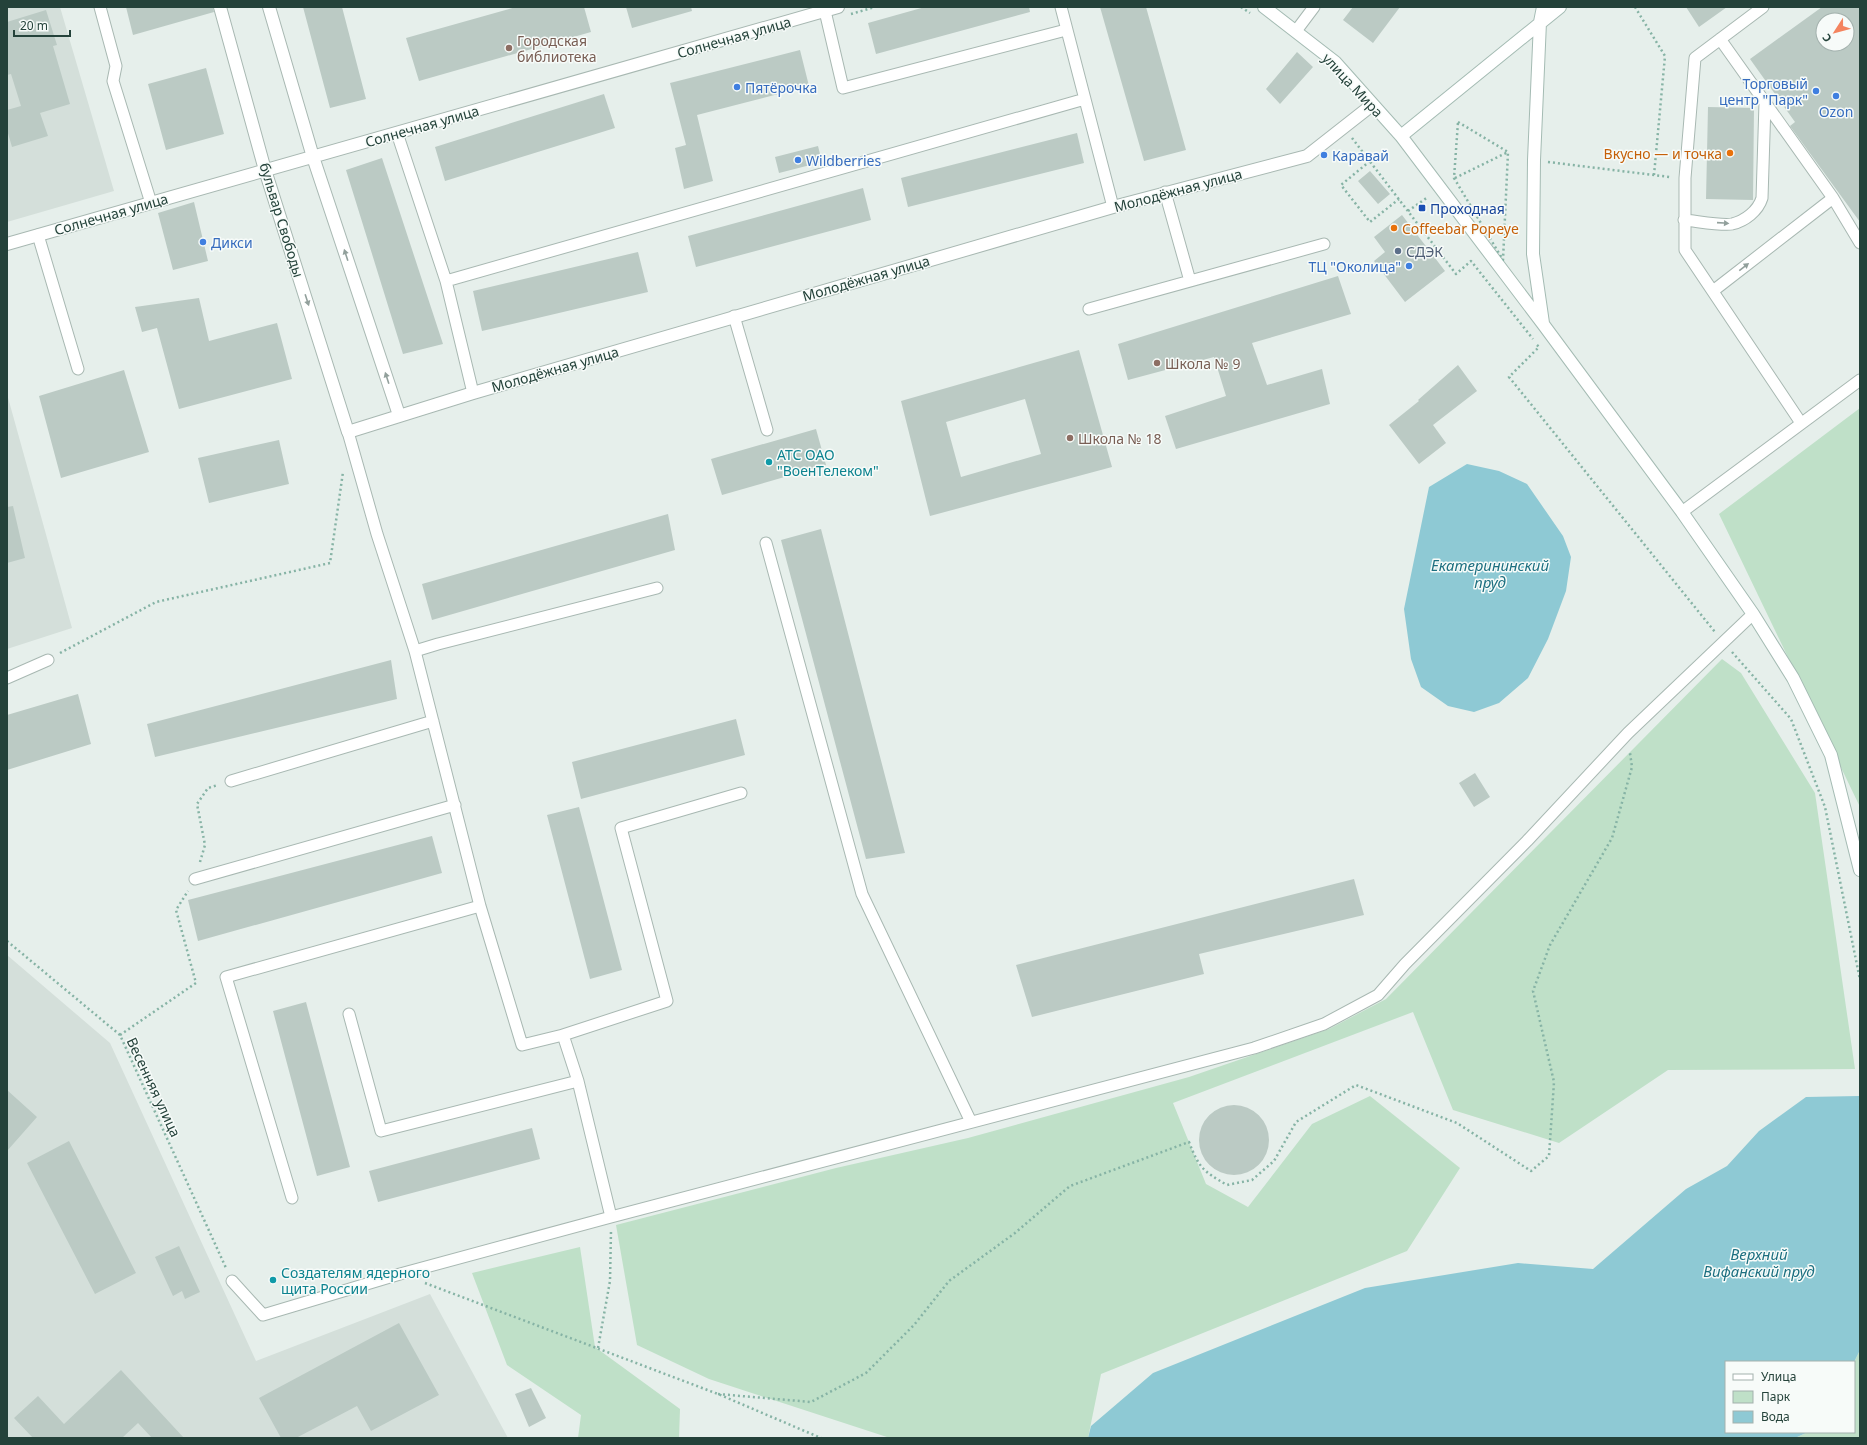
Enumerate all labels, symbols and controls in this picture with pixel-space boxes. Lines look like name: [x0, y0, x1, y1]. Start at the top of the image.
scale bar: [14, 12, 70, 38]
street label: Солнечная улица: [675, 12, 793, 62]
north arrow: [1815, 12, 1855, 52]
text: 20 m: [20, 17, 48, 34]
place label: Городская библиотека: [517, 31, 597, 66]
text: С: [1818, 31, 1835, 45]
marker: Городская библиотека: [504, 43, 514, 53]
street label: улица Мира: [1318, 49, 1388, 121]
place label: Торговый центр "Парк": [1719, 74, 1808, 109]
place label: Пятёрочка: [745, 78, 817, 97]
marker: Пятёрочка: [732, 82, 742, 92]
marker: Торговый центр "Парк": [1811, 86, 1821, 96]
marker: Ozon: [1831, 91, 1841, 101]
street label: Солнечная улица: [363, 101, 481, 151]
place label: Ozon: [1819, 102, 1853, 121]
place label: Вкусно — и точка: [1604, 144, 1722, 163]
place label: Каравай: [1332, 146, 1389, 165]
marker: Вкусно — и точка: [1725, 148, 1735, 158]
marker: Каравай: [1319, 150, 1329, 160]
place label: Wildberries: [806, 151, 881, 170]
marker: Wildberries: [793, 155, 803, 165]
street label: бульвар Свободы: [256, 160, 308, 280]
street label: Молодёжная улица: [1112, 164, 1244, 216]
street label: Солнечная улица: [52, 189, 170, 239]
place label: Проходная: [1430, 199, 1505, 218]
marker: Проходная: [1417, 203, 1427, 213]
place label: Coffeebar Popeye: [1402, 219, 1519, 238]
one-way arrow: [1717, 220, 1729, 227]
marker: Coffeebar Popeye: [1389, 223, 1399, 233]
place label: Дикси: [211, 233, 253, 252]
marker: Дикси: [198, 237, 208, 247]
place label: СДЭК: [1406, 242, 1443, 261]
marker: СДЭК: [1393, 246, 1403, 256]
one-way arrow: [343, 248, 349, 260]
street label: Молодёжная улица: [800, 251, 932, 305]
place label: ТЦ "Околица": [1309, 257, 1401, 276]
marker: ТЦ "Околица": [1404, 261, 1414, 271]
one-way arrow: [1738, 263, 1749, 271]
one-way arrow: [304, 295, 310, 307]
street label: Молодёжная улица: [489, 342, 621, 396]
place label: Школа № 9: [1165, 354, 1241, 373]
marker: Школа № 9: [1152, 358, 1162, 368]
one-way arrow: [384, 372, 390, 384]
place label: Школа № 18: [1078, 429, 1162, 448]
marker: Школа № 18: [1065, 433, 1075, 443]
place label: АТС ОАО "ВоенТелеком": [777, 445, 879, 480]
marker: АТС ОАО "ВоенТелеком": [764, 457, 774, 467]
water label: Екатерининский пруд: [1431, 555, 1549, 592]
street label: Весенняя улица: [123, 1034, 185, 1140]
water label: Верхний Вифанский пруд: [1703, 1244, 1815, 1281]
place label: Создателям ядерного щита России: [281, 1263, 430, 1298]
marker: Создателям ядерного щита России: [268, 1275, 278, 1285]
legend: [1725, 1361, 1855, 1433]
text: Улица: [1761, 1368, 1796, 1385]
text: Парк: [1761, 1388, 1791, 1405]
text: Вода: [1761, 1408, 1790, 1425]

